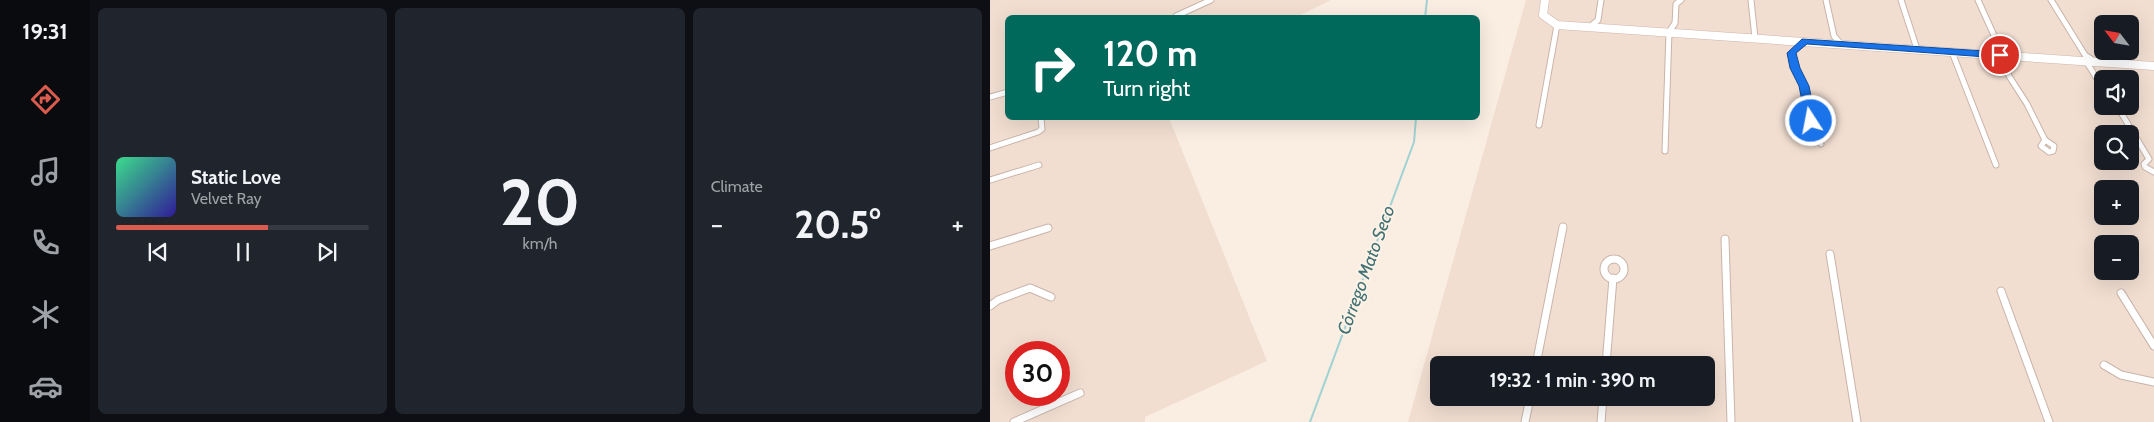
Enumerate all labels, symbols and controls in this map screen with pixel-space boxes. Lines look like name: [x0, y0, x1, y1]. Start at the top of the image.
north arrow: [2094, 15, 2139, 60]
map controls: [2094, 15, 2139, 280]
text: 19:31: [22, 18, 68, 45]
text: 120 m: [1103, 32, 1197, 75]
pin: [1979, 34, 2021, 76]
icon: right: [1020, 35, 1085, 100]
icon: arrive: [1986, 41, 2014, 69]
button: sound: [2094, 70, 2139, 115]
text: Turn right: [1103, 75, 1190, 102]
icon: directions: [28, 82, 63, 117]
position arrow: [1784, 94, 1836, 146]
button: search: [2094, 125, 2139, 170]
icon: music: [28, 154, 63, 189]
text: 20: [500, 162, 580, 241]
text: Static Love: [191, 166, 281, 189]
text: Climate: [711, 177, 763, 196]
button: +: [2094, 180, 2139, 225]
text: Velvet Ray: [191, 189, 262, 208]
text: 20.5°: [794, 201, 881, 248]
water label: Córrego Mato Seco: [1332, 203, 1400, 337]
text: −: [711, 207, 723, 241]
text: +: [952, 207, 964, 241]
icon: phone: [28, 225, 63, 260]
text: km/h: [522, 234, 558, 253]
button: −: [2094, 235, 2139, 280]
icon: previous: [144, 238, 172, 266]
icon: pause: [229, 238, 257, 266]
icon: next: [313, 238, 341, 266]
icon: climate: [28, 297, 63, 332]
speed limit sign: 30: [1005, 341, 1070, 406]
icon: car: [28, 369, 63, 404]
text: 19:32 · 1 min · 390 m: [1489, 369, 1656, 392]

